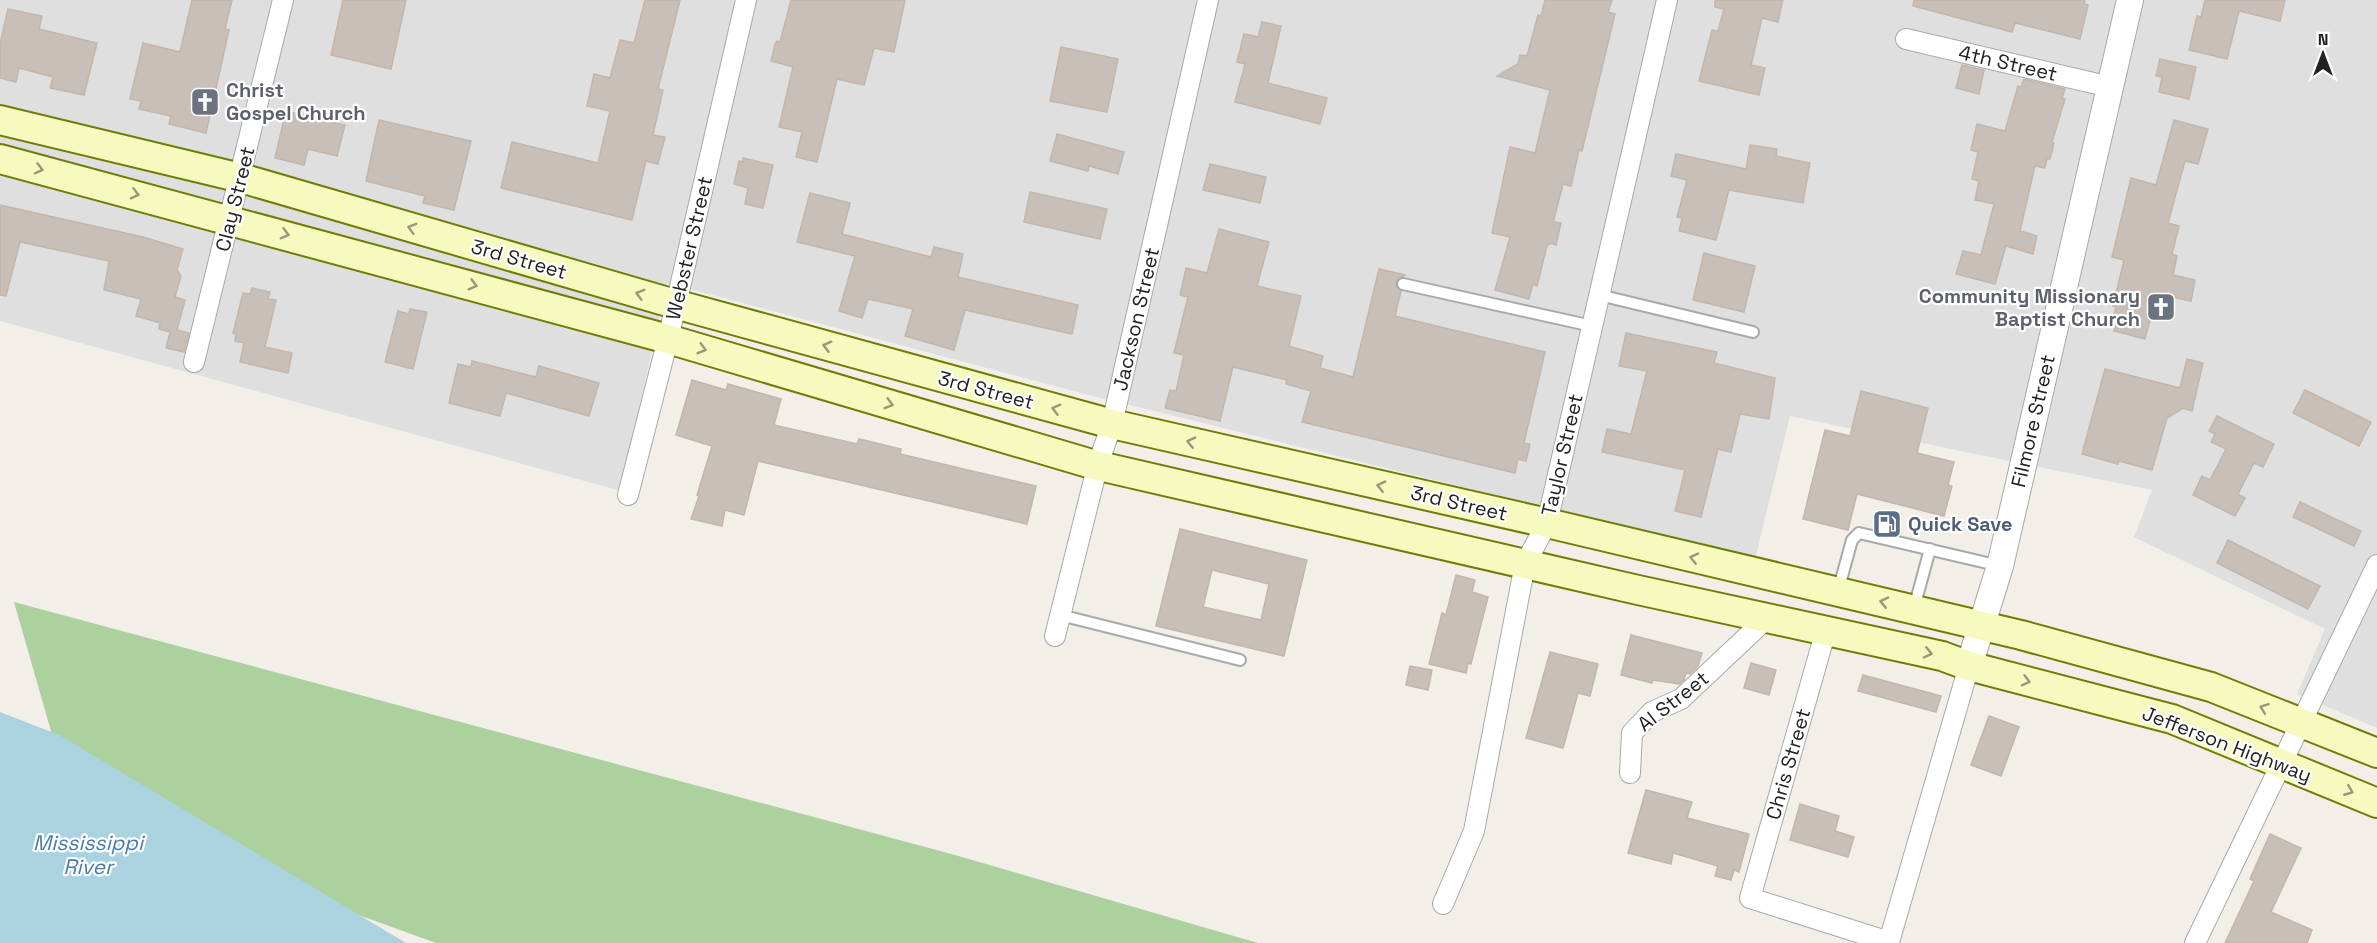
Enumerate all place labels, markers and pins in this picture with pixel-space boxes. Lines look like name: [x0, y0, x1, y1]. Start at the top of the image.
place label: Christ Gospel Church: [226, 77, 366, 126]
church icon: Christ Gospel Church: [189, 86, 221, 118]
place label: Community Missionary Baptist Church: [1919, 283, 2140, 332]
church icon: Community Missionary Baptist Church: [2145, 291, 2177, 323]
fuel station icon: Quick Save: [1871, 508, 1903, 540]
place label: Quick Save: [1908, 511, 2013, 537]

